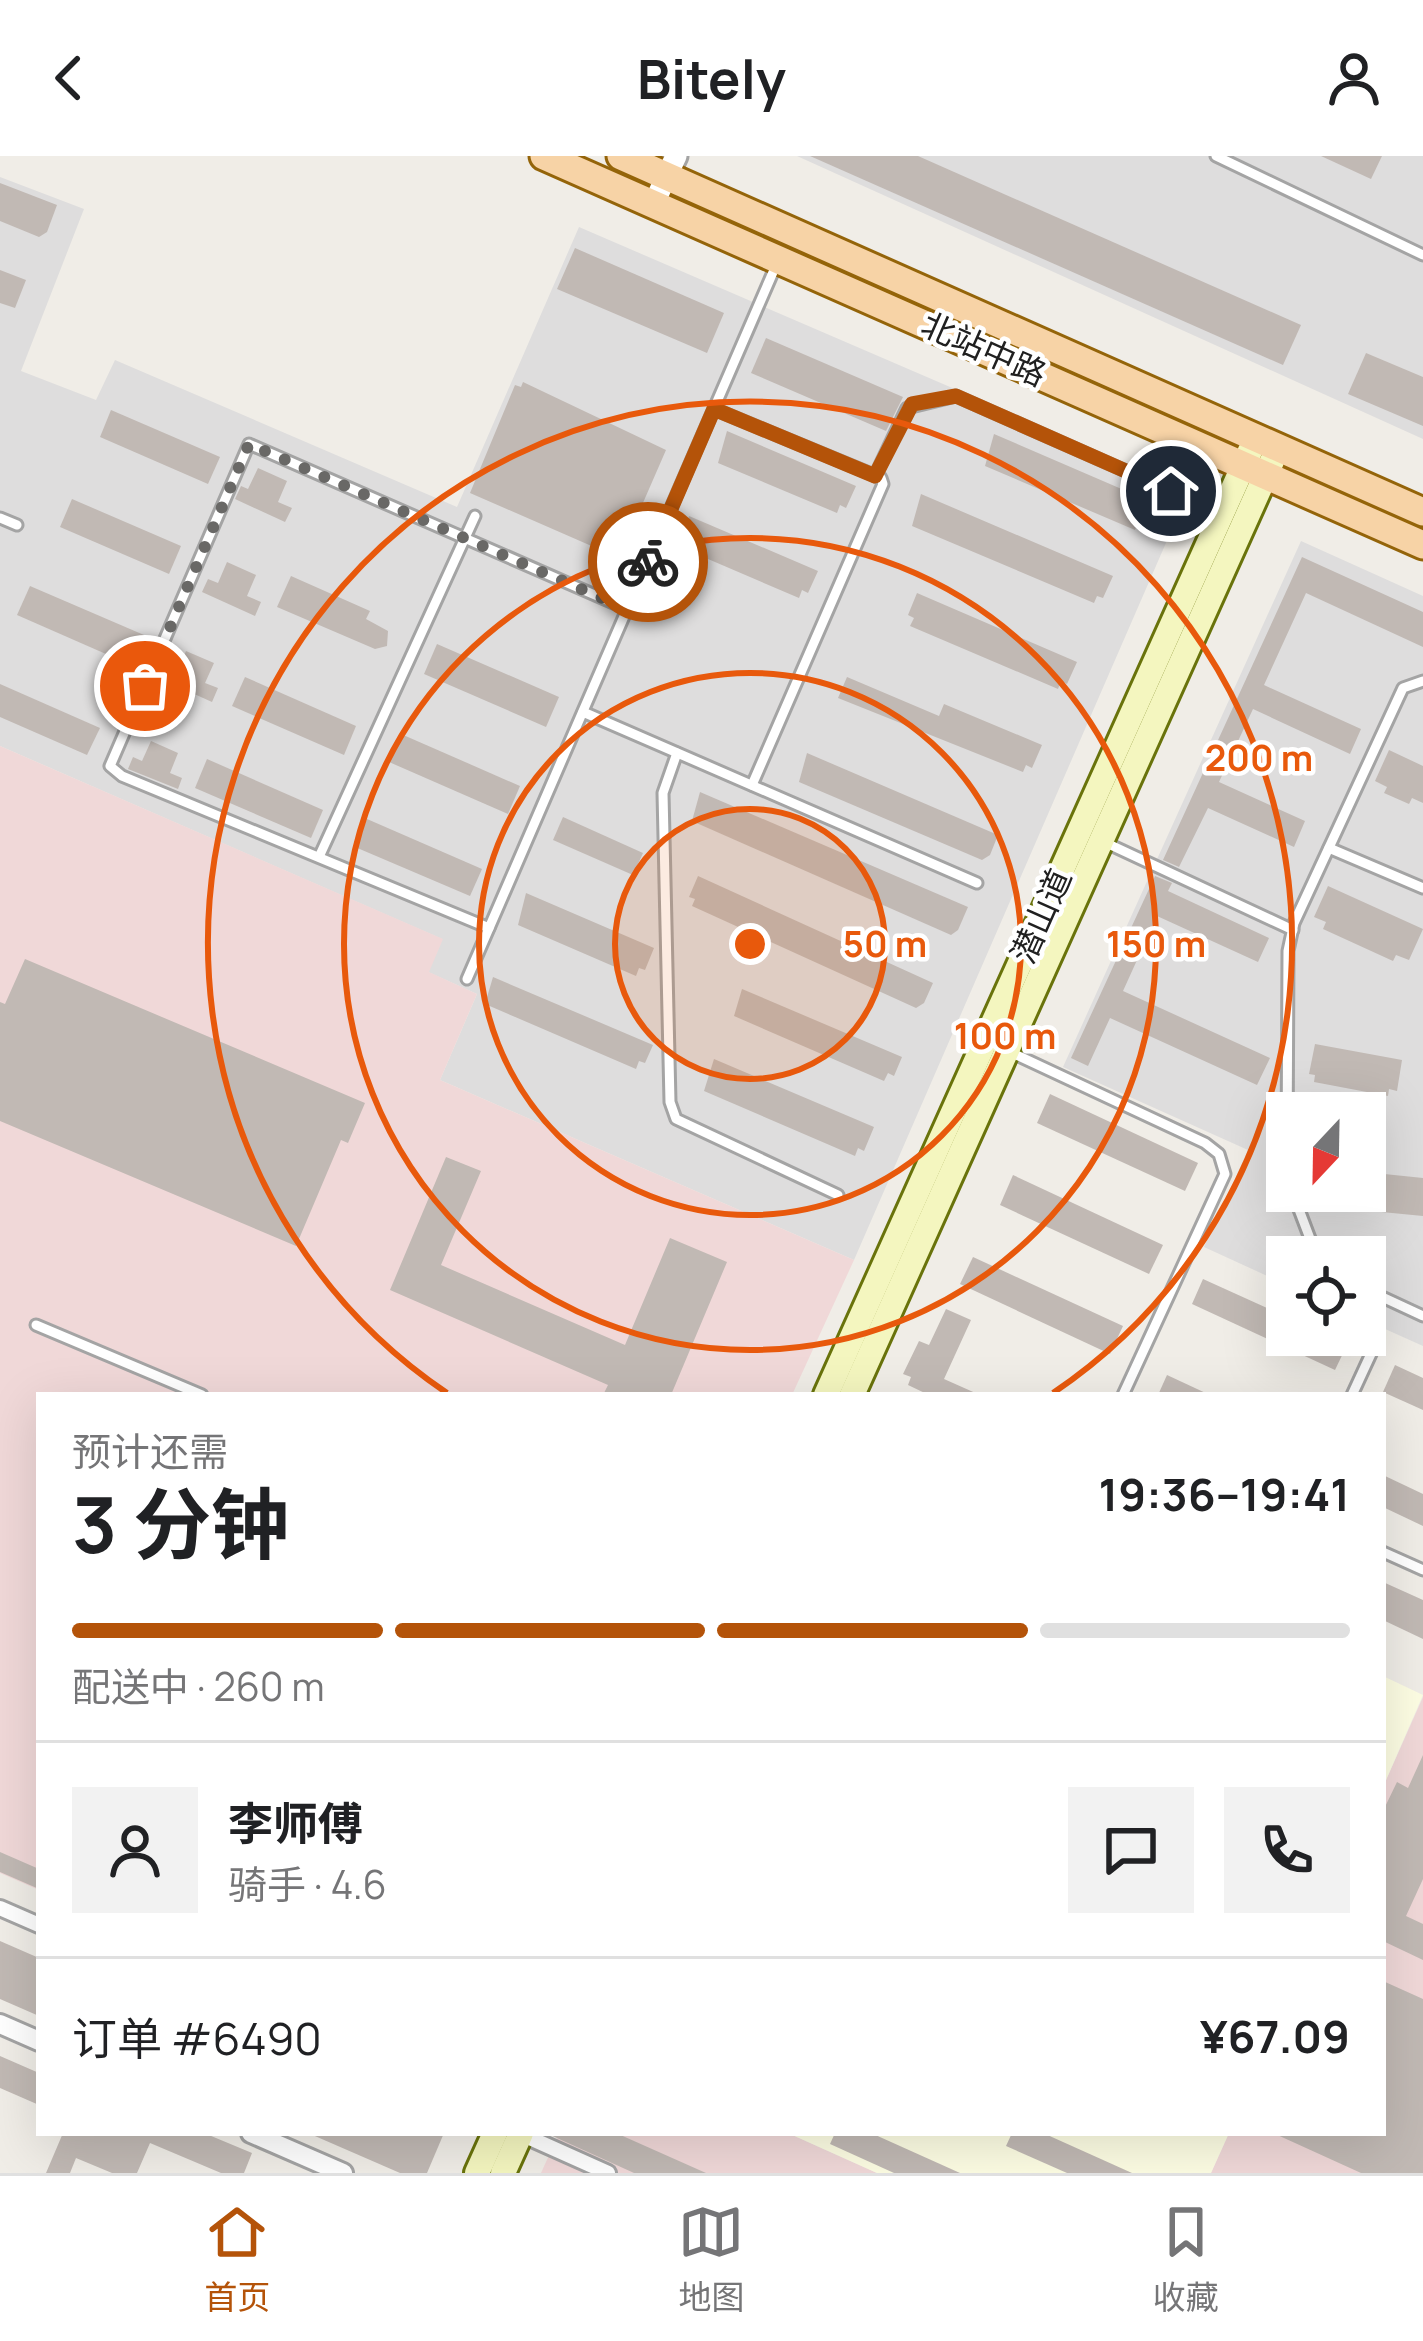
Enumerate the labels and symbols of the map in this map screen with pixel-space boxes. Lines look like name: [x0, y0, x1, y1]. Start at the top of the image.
street label: 北站中路: [915, 301, 1054, 396]
pin: [1120, 440, 1222, 542]
courier: [588, 502, 708, 622]
pin: [94, 635, 196, 737]
text: 200 m: [1205, 733, 1313, 782]
street label: 潜山道: [1000, 861, 1081, 970]
text: 50 m: [843, 919, 927, 968]
text: 150 m: [1106, 919, 1206, 968]
centre of rings: [729, 923, 771, 965]
text: 100 m: [954, 1011, 1056, 1060]
north arrow: [1266, 1092, 1386, 1212]

